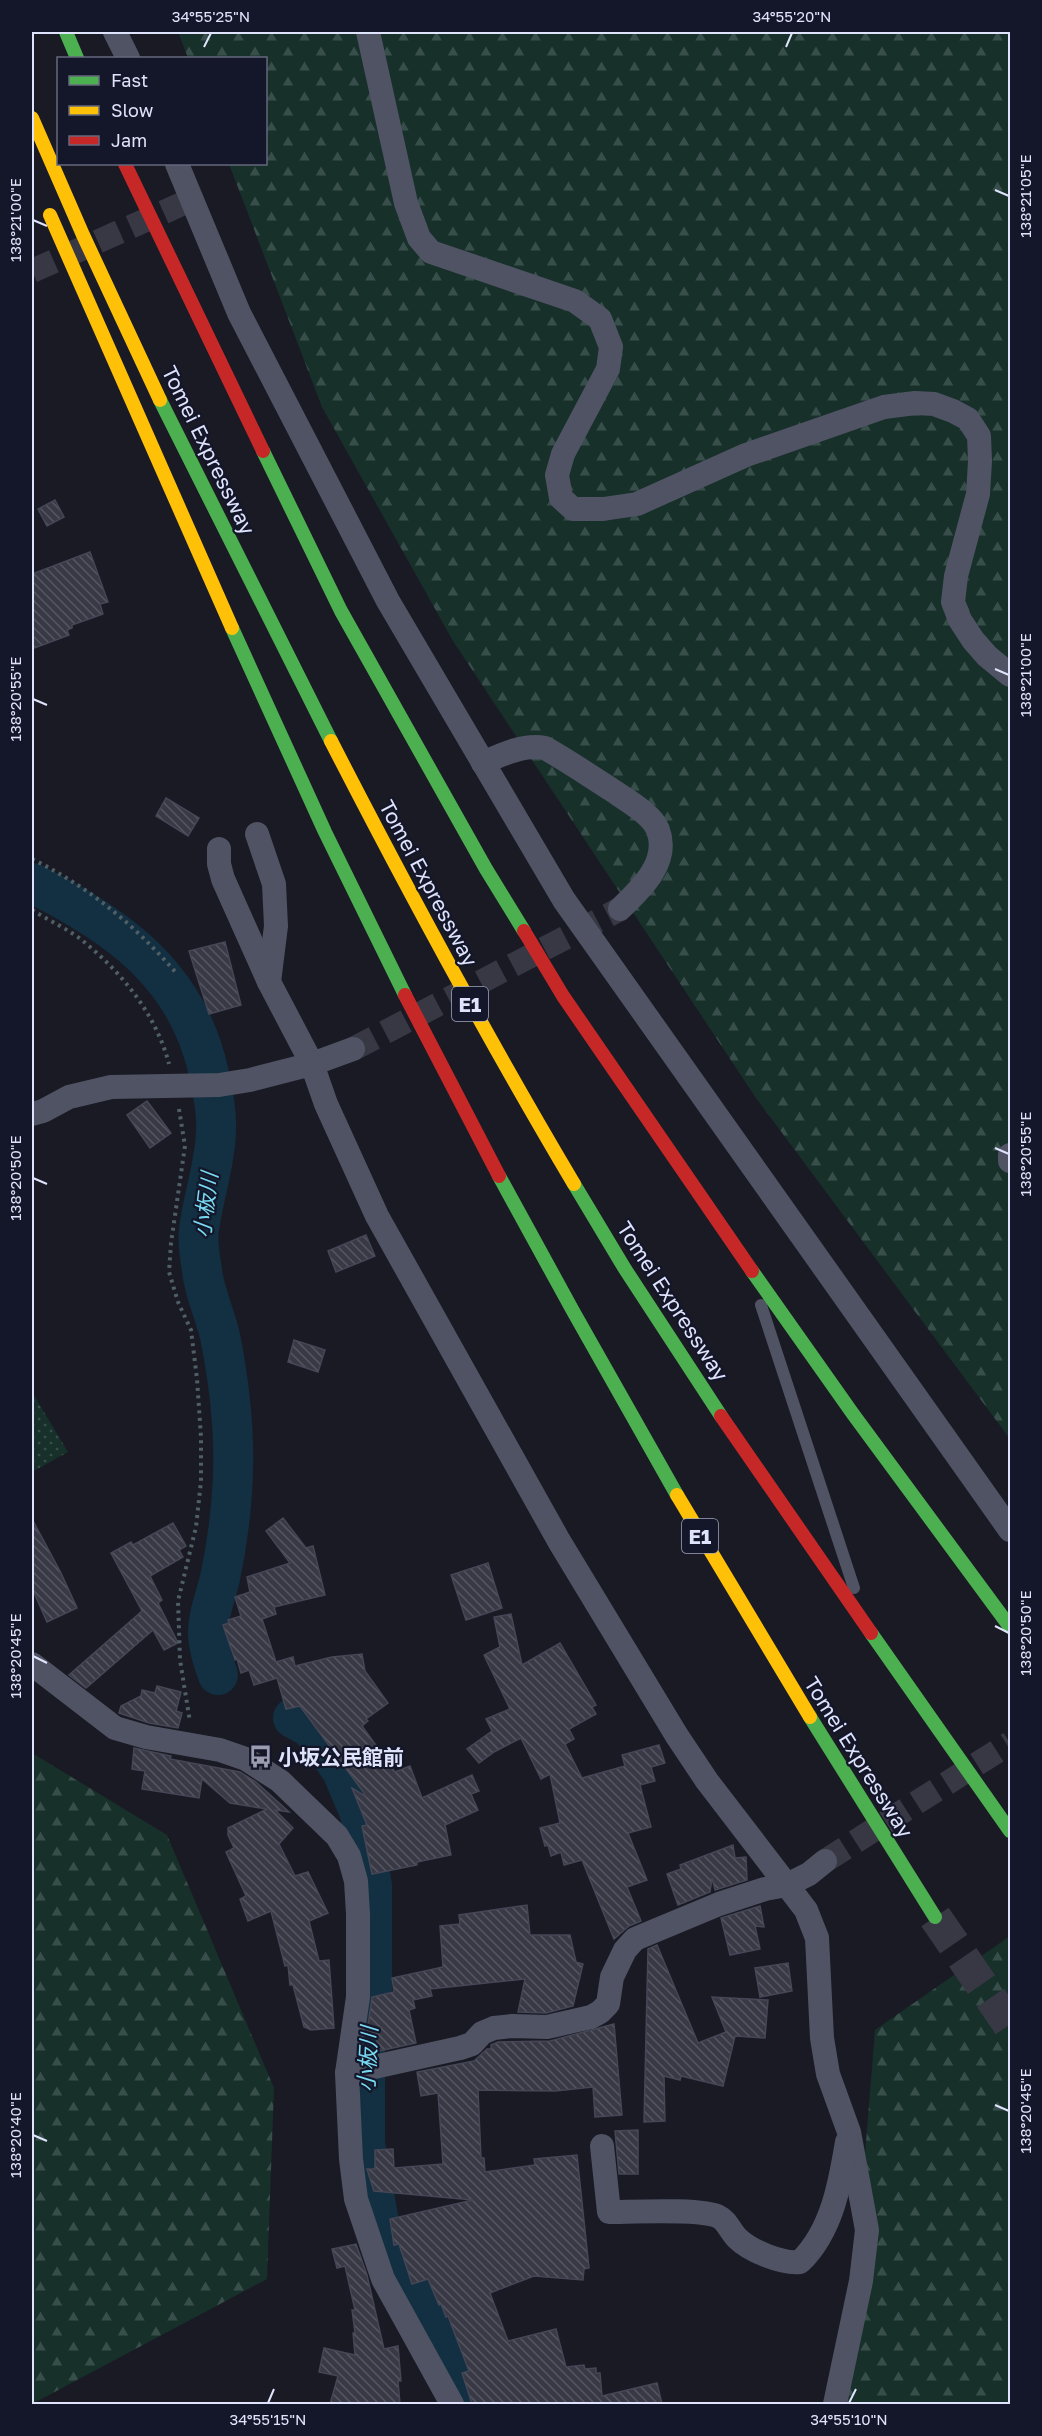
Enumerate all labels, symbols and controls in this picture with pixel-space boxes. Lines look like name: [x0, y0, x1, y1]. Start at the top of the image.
text: 34°55'25"N: [172, 7, 250, 25]
text: 34°55'20"N: [753, 7, 831, 25]
legend: [57, 57, 267, 165]
text: Fast: [111, 69, 148, 91]
text: Slow: [111, 99, 154, 121]
text: Jam: [111, 129, 147, 151]
text: 138°21'05"E: [1016, 154, 1034, 238]
text: 138°21'00"E: [6, 178, 24, 262]
street label: Tomei Expressway: [157, 361, 261, 539]
text: 138°21'00"E: [1016, 633, 1034, 717]
text: 138°20'55"E: [6, 657, 24, 741]
street label: Tomei Expressway: [374, 795, 484, 971]
road number: E1: [452, 987, 488, 1021]
text: 138°20'55"E: [1016, 1112, 1034, 1196]
text: 138°20'50"E: [6, 1135, 24, 1221]
water label: 小板川: [188, 1169, 223, 1239]
street label: Tomei Expressway: [612, 1216, 734, 1386]
road number: E1: [682, 1519, 718, 1553]
text: 138°20'50"E: [1016, 1590, 1034, 1676]
text: 138°20'45"E: [6, 1613, 24, 1699]
street label: Tomei Expressway: [799, 1672, 919, 1842]
bus stop icon: 小坂公民館前: [247, 1744, 273, 1770]
place label: 小坂公民館前: [278, 1744, 404, 1770]
water label: 小板川: [352, 2023, 382, 2093]
text: 138°20'45"E: [1016, 2068, 1034, 2154]
text: 138°20'40"E: [6, 2092, 24, 2178]
text: 34°55'15"N: [230, 2410, 306, 2428]
text: 34°55'10"N: [810, 2410, 888, 2428]

